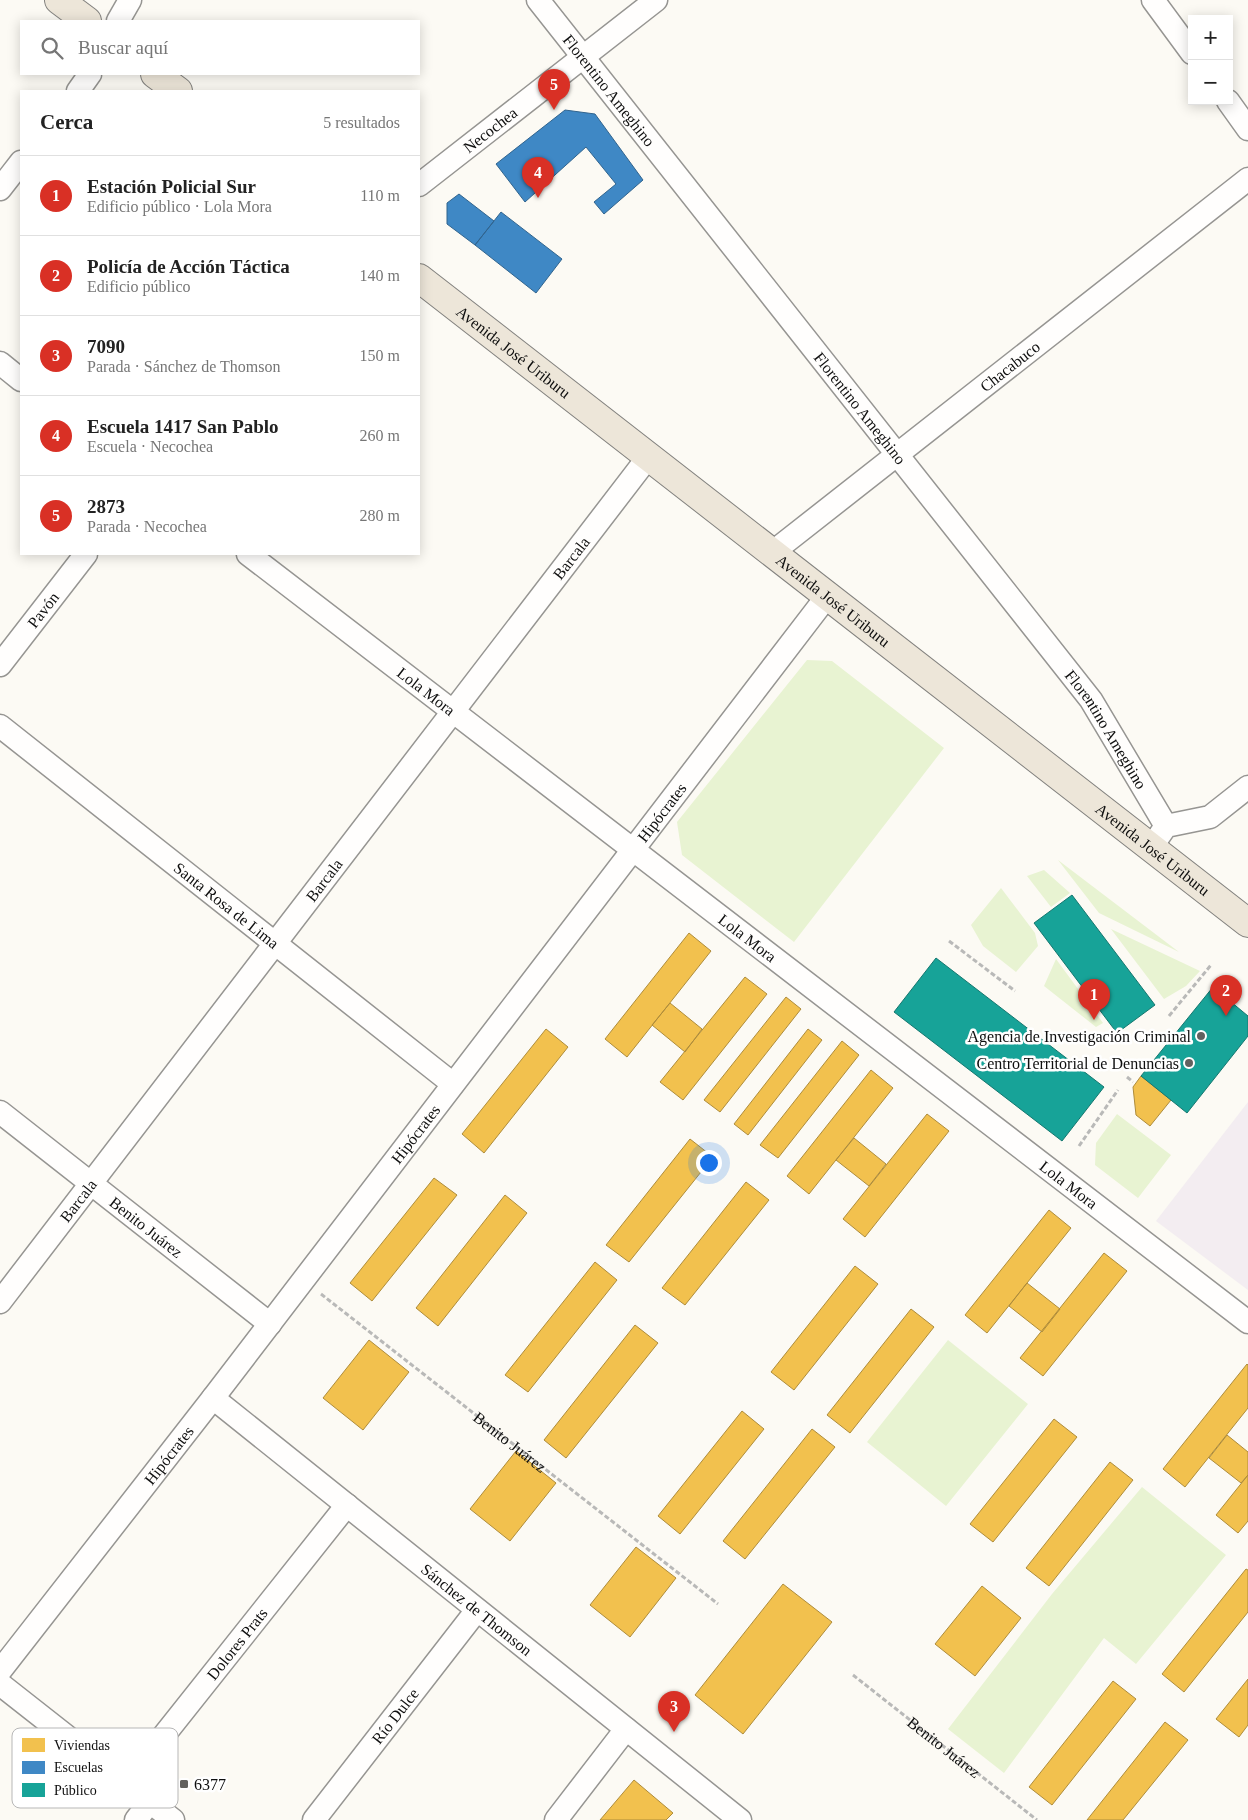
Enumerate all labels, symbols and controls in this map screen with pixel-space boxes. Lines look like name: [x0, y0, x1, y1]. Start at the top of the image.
map controls: [1188, 15, 1233, 105]
button: +: [1188, 15, 1233, 60]
search box: [20, 20, 420, 75]
street label: Florentino Ameghino: [560, 31, 659, 149]
icon: search: [38, 34, 66, 62]
text: Buscar aquí: [78, 37, 168, 58]
button: −: [1188, 60, 1233, 105]
pin: 5: [538, 69, 570, 110]
street label: Necochea: [460, 104, 520, 156]
text: Cerca: [40, 110, 93, 134]
text: 5 resultados: [323, 114, 400, 131]
pin: 4: [522, 157, 554, 198]
text: Estación Policial Sur: [87, 176, 256, 197]
text: 1: [52, 187, 60, 204]
text: 110 m: [360, 187, 400, 204]
text: Edificio público · Lola Mora: [87, 198, 272, 215]
text: Policía de Acción Táctica: [87, 256, 290, 277]
text: 2: [52, 267, 60, 284]
text: 140 m: [360, 267, 400, 284]
text: Edificio público: [87, 278, 191, 295]
street label: Avenida José Uriburu: [454, 302, 574, 401]
text: 7090: [87, 336, 125, 357]
street label: Chacabuco: [977, 337, 1043, 395]
text: 3: [52, 347, 60, 364]
text: 150 m: [360, 347, 400, 364]
street label: Florentino Ameghino: [811, 349, 910, 467]
text: Parada · Sánchez de Thomson: [87, 358, 280, 375]
text: Escuela 1417 San Pablo: [87, 416, 279, 437]
text: 4: [52, 427, 60, 444]
text: 260 m: [360, 427, 400, 444]
text: Escuela · Necochea: [87, 438, 213, 455]
text: 2873: [87, 496, 125, 517]
text: 5: [52, 507, 60, 524]
text: 280 m: [360, 507, 400, 524]
text: Parada · Necochea: [87, 518, 207, 535]
street label: Barcala: [549, 533, 593, 582]
street label: Avenida José Uriburu: [773, 551, 894, 650]
street label: Pavón: [24, 589, 62, 631]
street label: Lola Mora: [394, 664, 459, 719]
street label: Florentino Ameghino: [1062, 667, 1150, 792]
street label: Hipócrates: [634, 780, 689, 845]
street label: Avenida José Uriburu: [1093, 800, 1213, 899]
street label: Barcala: [302, 855, 345, 904]
street label: Santa Rosa de Lima: [171, 859, 282, 952]
street label: Lola Mora: [716, 910, 780, 965]
pin: 2: [1210, 975, 1242, 1016]
pin: 1: [1078, 979, 1110, 1020]
place label: Agencia de Investigación Criminal: [968, 1028, 1192, 1046]
marker: Agencia de Investigación Criminal: [1195, 1030, 1207, 1042]
place label: Centro Territorial de Denuncias: [976, 1055, 1179, 1072]
marker: Centro Territorial de Denuncias: [1183, 1057, 1195, 1069]
street label: Hipócrates: [387, 1101, 443, 1167]
your location: [696, 1150, 722, 1176]
street label: Lola Mora: [1037, 1157, 1101, 1212]
street label: Barcala: [56, 1176, 100, 1225]
street label: Benito Juárez: [107, 1193, 186, 1261]
street label: Benito Juárez: [470, 1408, 550, 1475]
street label: Hipócrates: [141, 1422, 197, 1488]
street label: Sánchez de Thomson: [418, 1560, 535, 1659]
street label: Dolores Prats: [203, 1604, 270, 1683]
street label: Río Dulce: [368, 1685, 422, 1747]
pin: 3: [658, 1691, 690, 1732]
street label: Benito Juárez: [904, 1713, 984, 1781]
legend: [12, 1728, 178, 1808]
text: Viviendas: [54, 1738, 110, 1753]
text: Escuelas: [54, 1760, 103, 1775]
place label: 6377: [194, 1776, 226, 1793]
marker: 6377: [178, 1778, 190, 1790]
text: Público: [54, 1783, 97, 1798]

